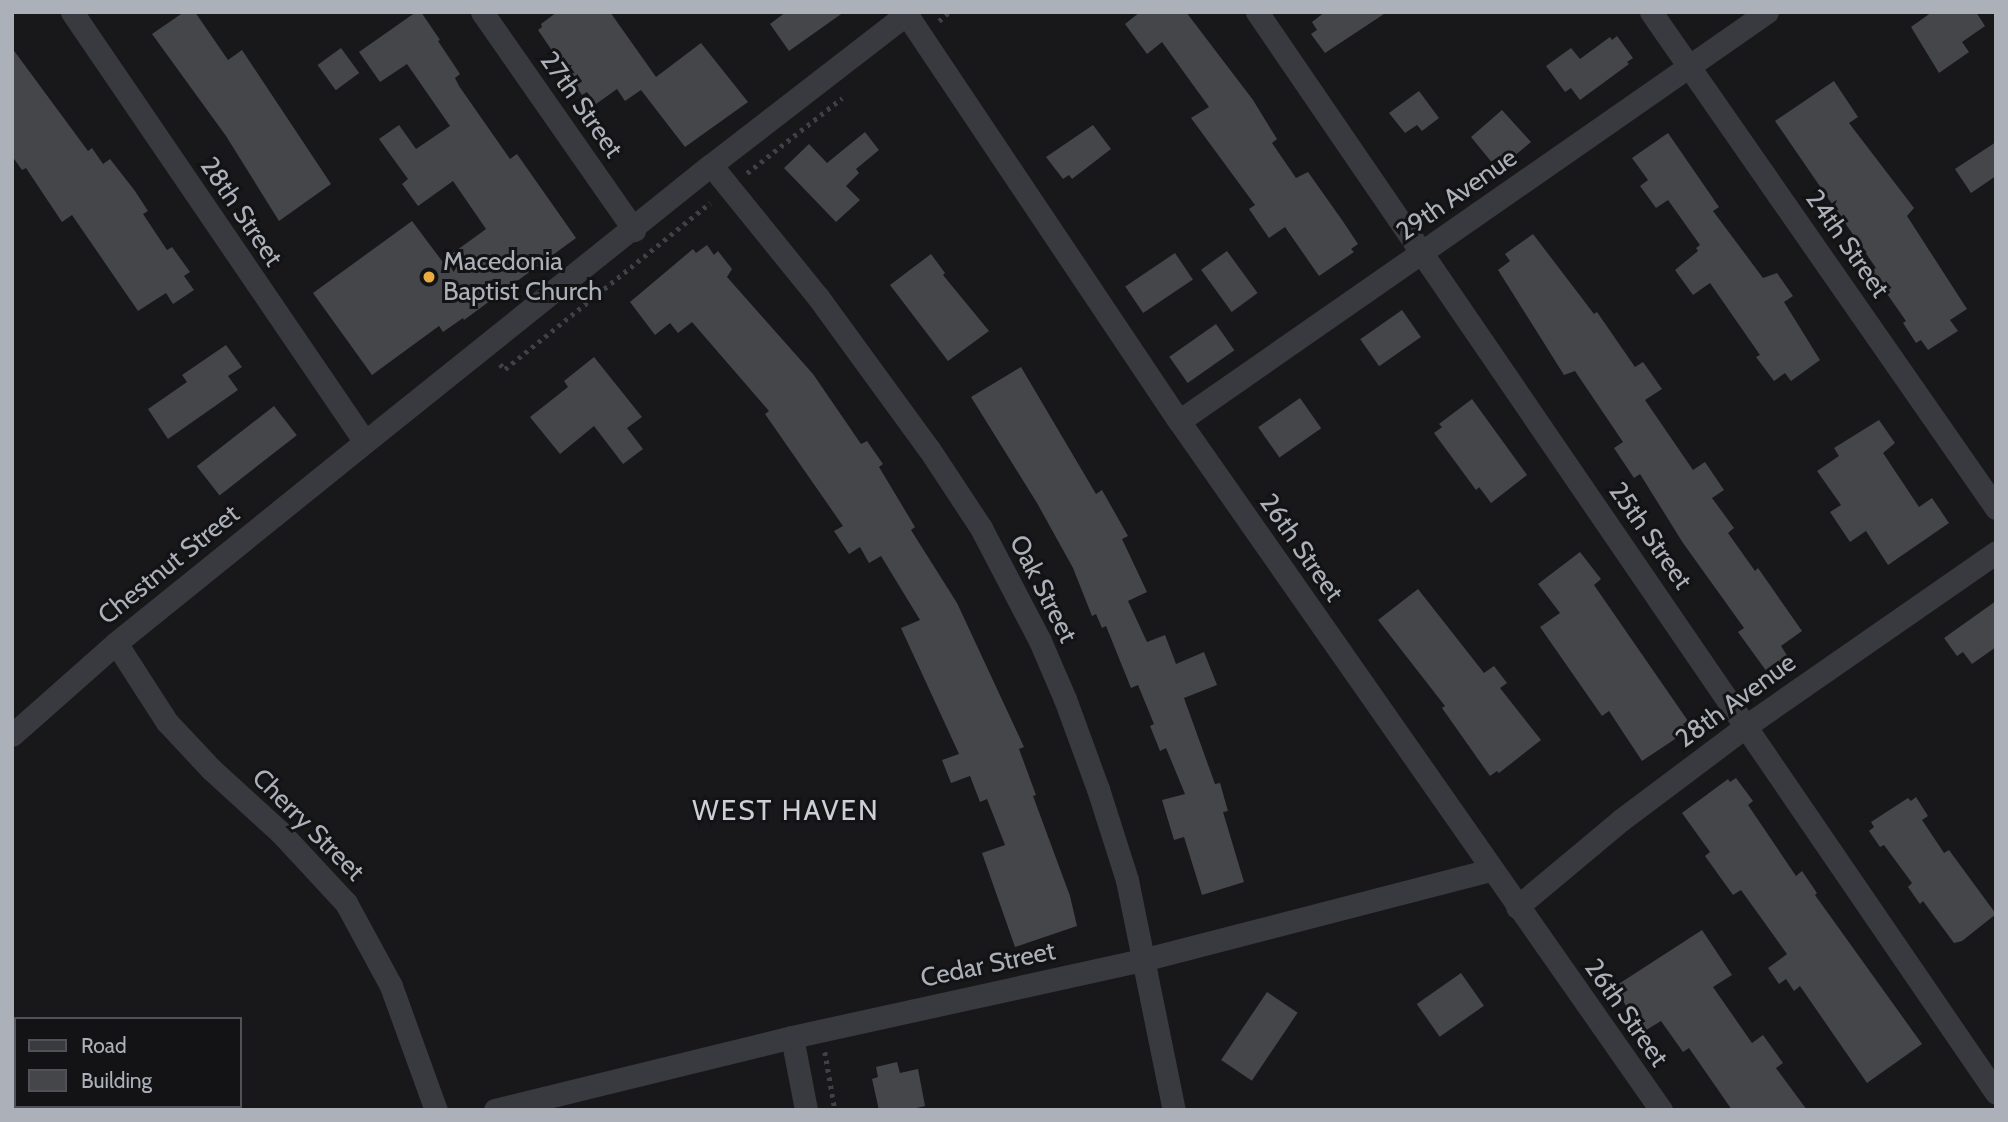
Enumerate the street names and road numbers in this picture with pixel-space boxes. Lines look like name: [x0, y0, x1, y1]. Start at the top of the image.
street label: 27th Street: [533, 46, 629, 164]
street label: 29th Avenue: [1391, 142, 1523, 248]
street label: 28th Street: [193, 152, 289, 272]
street label: 24th Street: [1799, 184, 1895, 304]
street label: 25th Street: [1602, 477, 1698, 595]
street label: 26th Street: [1253, 488, 1349, 608]
street label: Chestnut Street: [92, 499, 246, 631]
street label: Oak Street: [1003, 530, 1083, 648]
street label: 28th Avenue: [1670, 647, 1802, 755]
street label: Cherry Street: [245, 762, 371, 888]
street label: Cedar Street: [918, 936, 1058, 994]
street label: 26th Street: [1578, 953, 1674, 1073]

